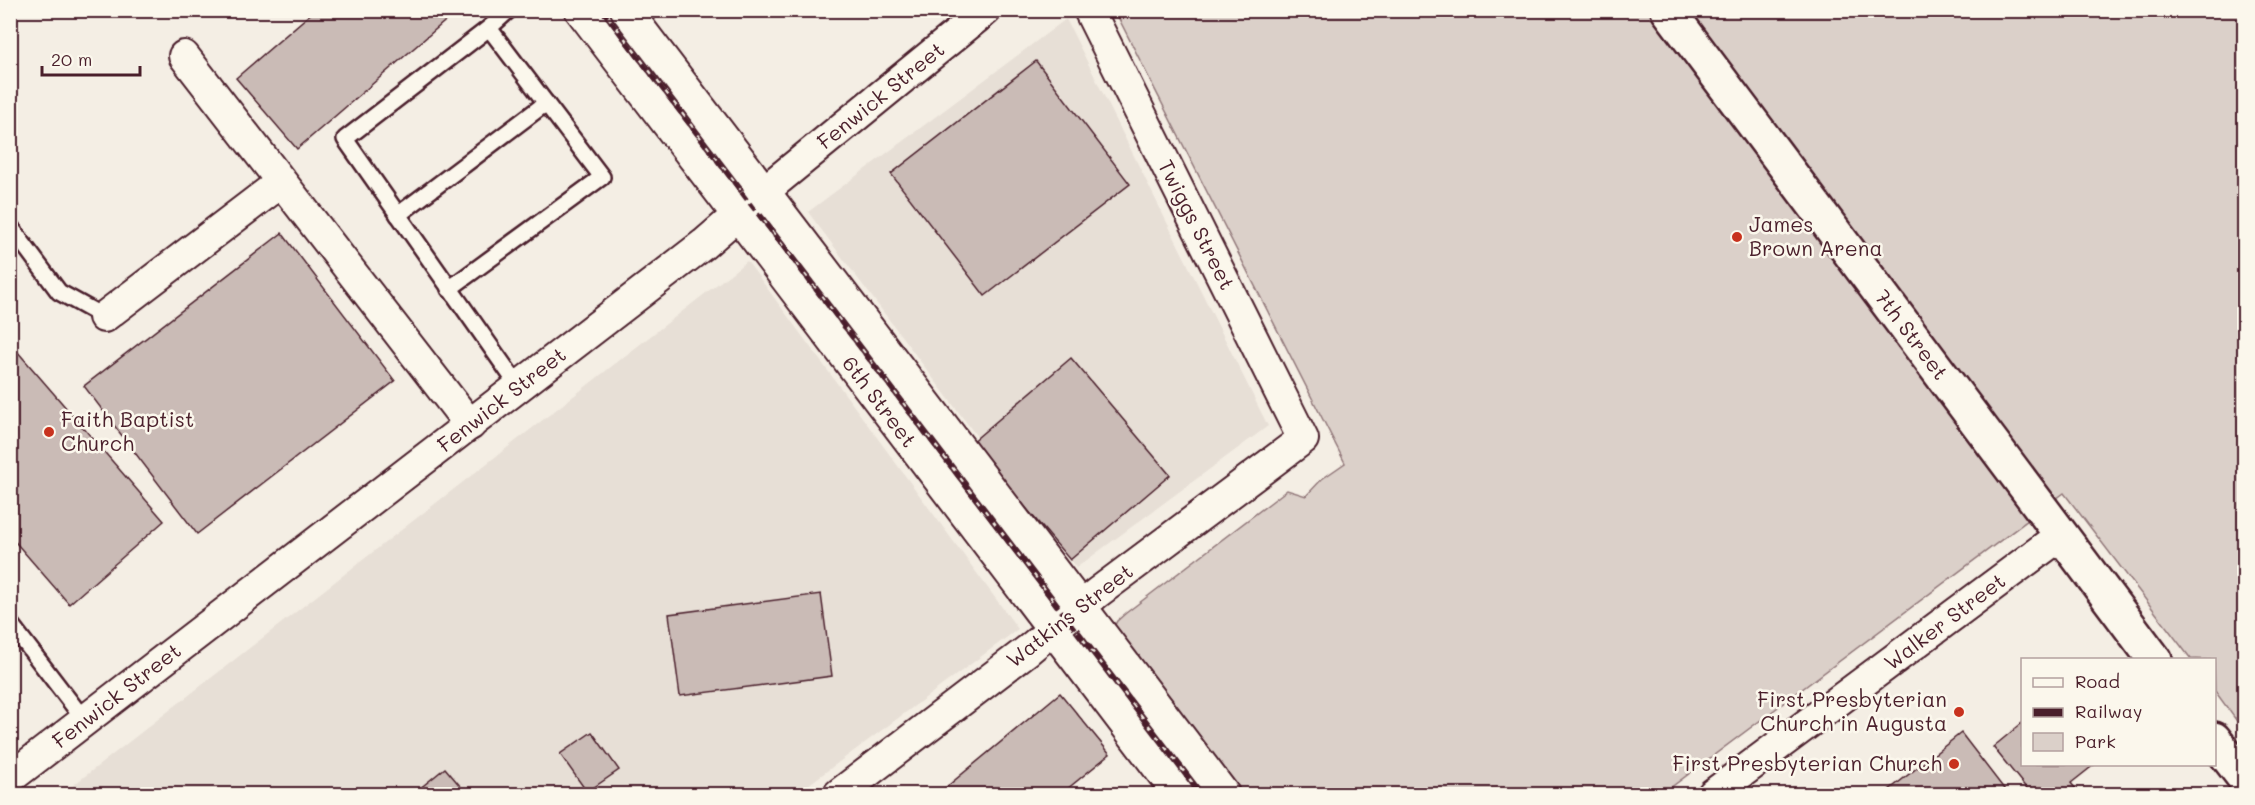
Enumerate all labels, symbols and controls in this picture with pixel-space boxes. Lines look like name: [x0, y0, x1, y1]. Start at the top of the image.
street label: Fenwick Street: [811, 35, 949, 154]
scale bar: [42, 39, 140, 77]
text: 20 m: [51, 47, 92, 71]
street label: Twiggs Street: [1153, 155, 1242, 294]
place label: James Brown Arena: [1749, 210, 1882, 261]
marker: James Brown Arena: [1730, 230, 1744, 244]
street label: 7th Street: [1869, 284, 1955, 385]
street label: Fenwick Street: [431, 340, 571, 458]
street label: 6th Street: [837, 350, 923, 452]
place label: Faith Baptist Church: [61, 405, 194, 456]
marker: Faith Baptist Church: [42, 425, 56, 439]
street label: Watkins Street: [1000, 557, 1138, 673]
street label: Walker Street: [1878, 566, 2010, 675]
street label: Fenwick Street: [46, 636, 186, 754]
legend: [2021, 658, 2216, 766]
text: Road: [2075, 669, 2120, 693]
place label: First Presbyterian Church in Augusta: [1757, 685, 1947, 736]
text: Railway: [2075, 699, 2142, 723]
marker: First Presbyterian Church in Augusta: [1952, 705, 1966, 719]
text: Park: [2075, 729, 2116, 753]
place label: First Presbyterian Church: [1673, 749, 1942, 776]
marker: First Presbyterian Church: [1947, 757, 1961, 771]

